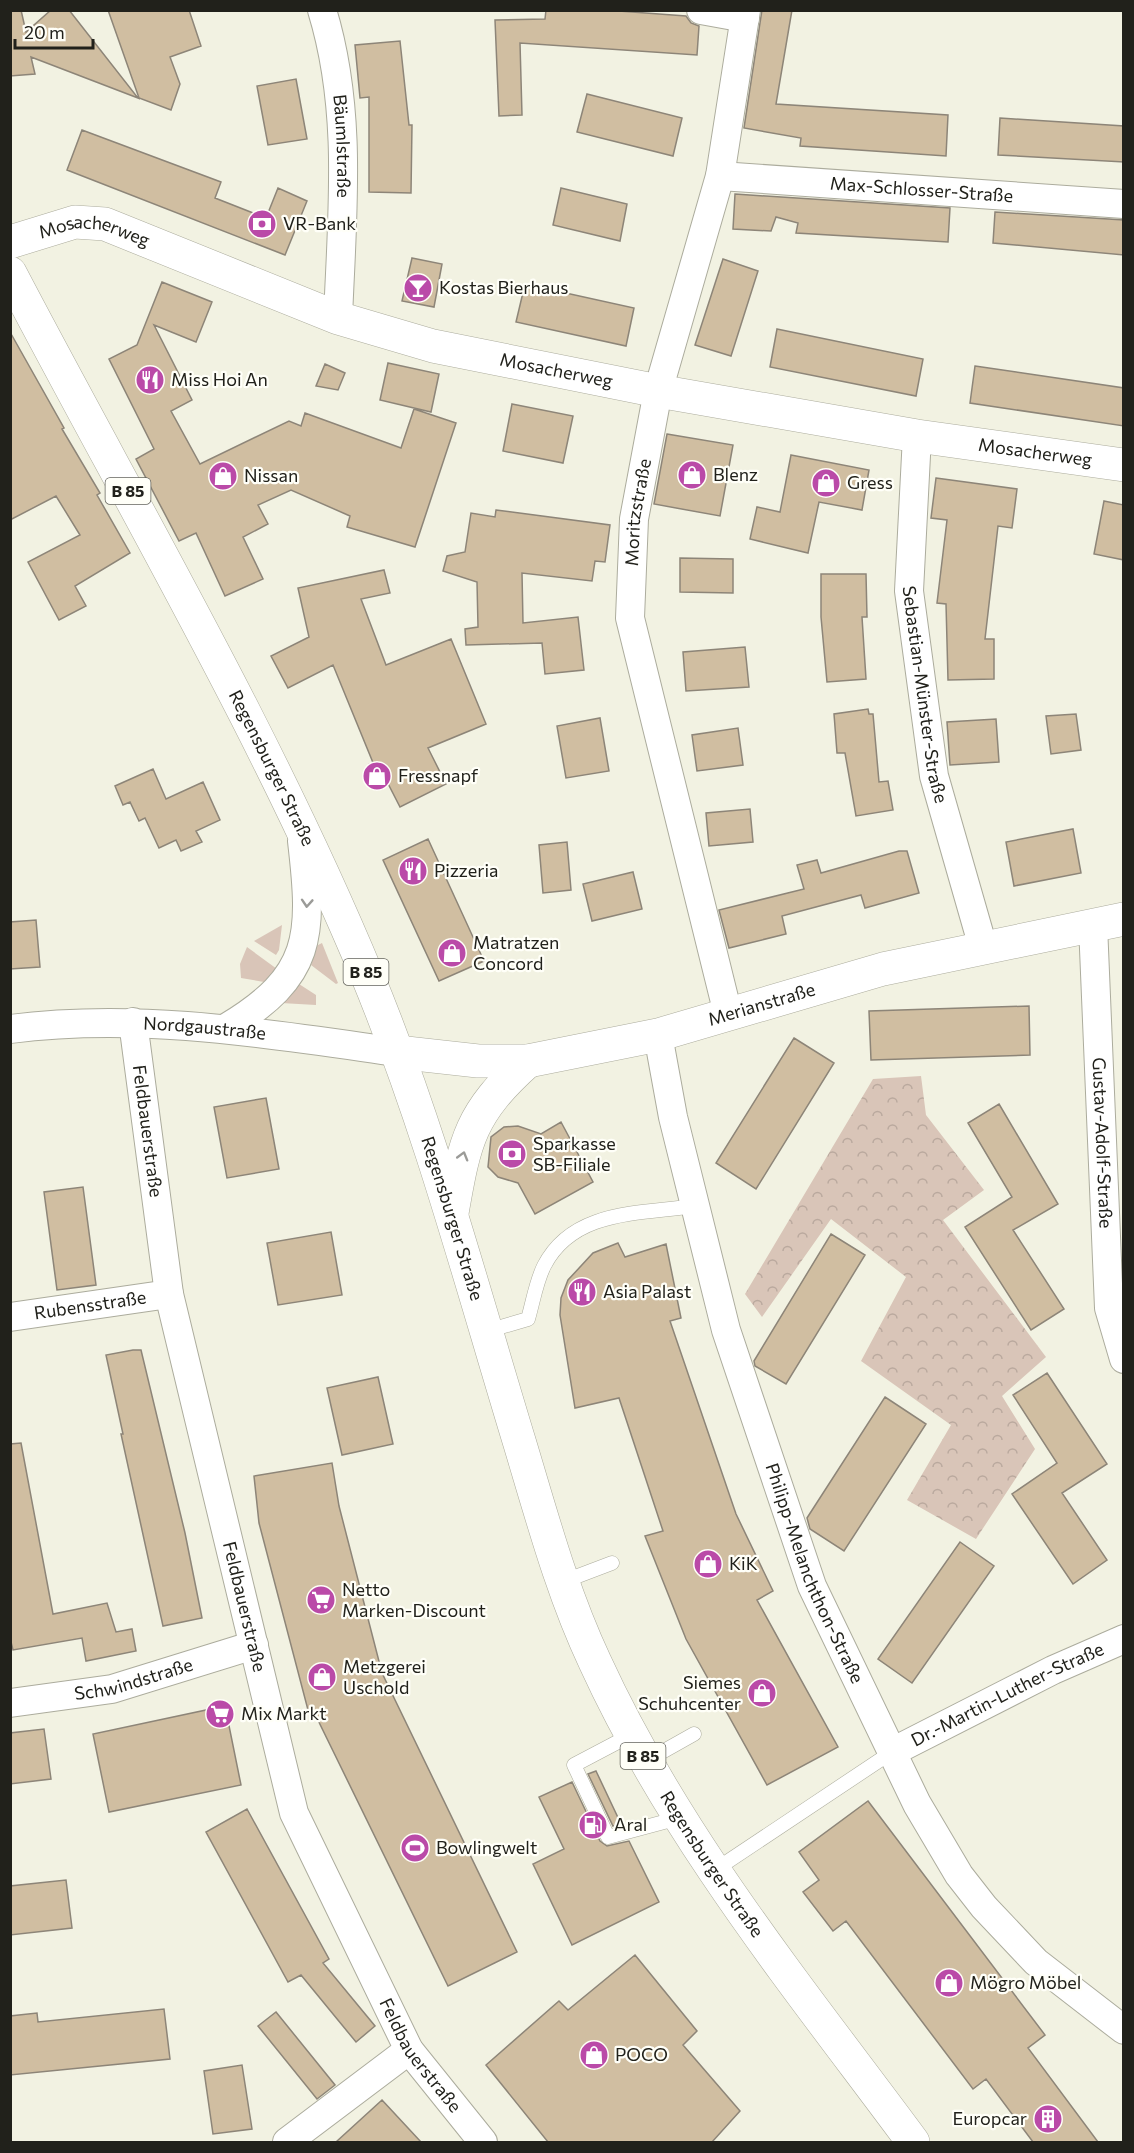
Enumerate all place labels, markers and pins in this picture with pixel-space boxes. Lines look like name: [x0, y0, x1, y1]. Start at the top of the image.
bank icon: VR-Bank: [246, 208, 278, 240]
place label: VR-Bank: [283, 212, 356, 234]
bar icon: Kostas Bierhaus: [402, 272, 434, 304]
place label: Kostas Bierhaus: [439, 276, 569, 298]
restaurant icon: Miss Hoi An: [134, 364, 166, 396]
place label: Miss Hoi An: [171, 368, 268, 390]
shop icon: Blenz: [676, 459, 708, 491]
shop icon: Nissan: [207, 460, 239, 492]
place label: Blenz: [713, 463, 758, 485]
place label: Nissan: [244, 464, 298, 486]
shop icon: Gress: [810, 467, 842, 499]
place label: Gress: [847, 471, 893, 493]
shop icon: Fressnapf: [361, 760, 393, 792]
place label: Fressnapf: [398, 764, 479, 786]
restaurant icon: Pizzeria: [397, 855, 429, 887]
place label: Pizzeria: [434, 859, 499, 881]
place label: Matratzen Concord: [473, 931, 559, 974]
shop icon: Matratzen Concord: [436, 937, 468, 969]
place label: Sparkasse SB-Filiale: [533, 1132, 616, 1175]
bank icon: Sparkasse SB-Filiale: [496, 1138, 528, 1170]
restaurant icon: Asia Palast: [566, 1276, 598, 1308]
place label: Asia Palast: [603, 1280, 691, 1302]
shop icon: KiK: [692, 1548, 724, 1580]
place label: KiK: [729, 1552, 758, 1574]
place label: Netto Marken-Discount: [342, 1578, 486, 1621]
supermarket icon: Netto Marken-Discount: [305, 1584, 337, 1616]
place label: Metzgerei Uschold: [343, 1655, 426, 1698]
shop icon: Metzgerei Uschold: [306, 1661, 338, 1693]
place label: Siemes Schuhcenter: [638, 1671, 741, 1714]
shop icon: Siemes Schuhcenter: [746, 1677, 778, 1709]
supermarket icon: Mix Markt: [204, 1698, 236, 1730]
place label: Mix Markt: [241, 1702, 327, 1724]
fuel station icon: Aral: [577, 1809, 609, 1841]
place label: Aral: [614, 1813, 647, 1835]
sports icon: Bowlingwelt: [399, 1832, 431, 1864]
place label: Bowlingwelt: [436, 1836, 537, 1858]
shop icon: Mögro Möbel: [933, 1967, 965, 1999]
place label: Mögro Möbel: [970, 1971, 1081, 1993]
shop icon: POCO: [578, 2039, 610, 2071]
place label: POCO: [615, 2043, 668, 2065]
building icon: Europcar: [1032, 2103, 1064, 2135]
place label: Europcar: [952, 2107, 1027, 2129]

